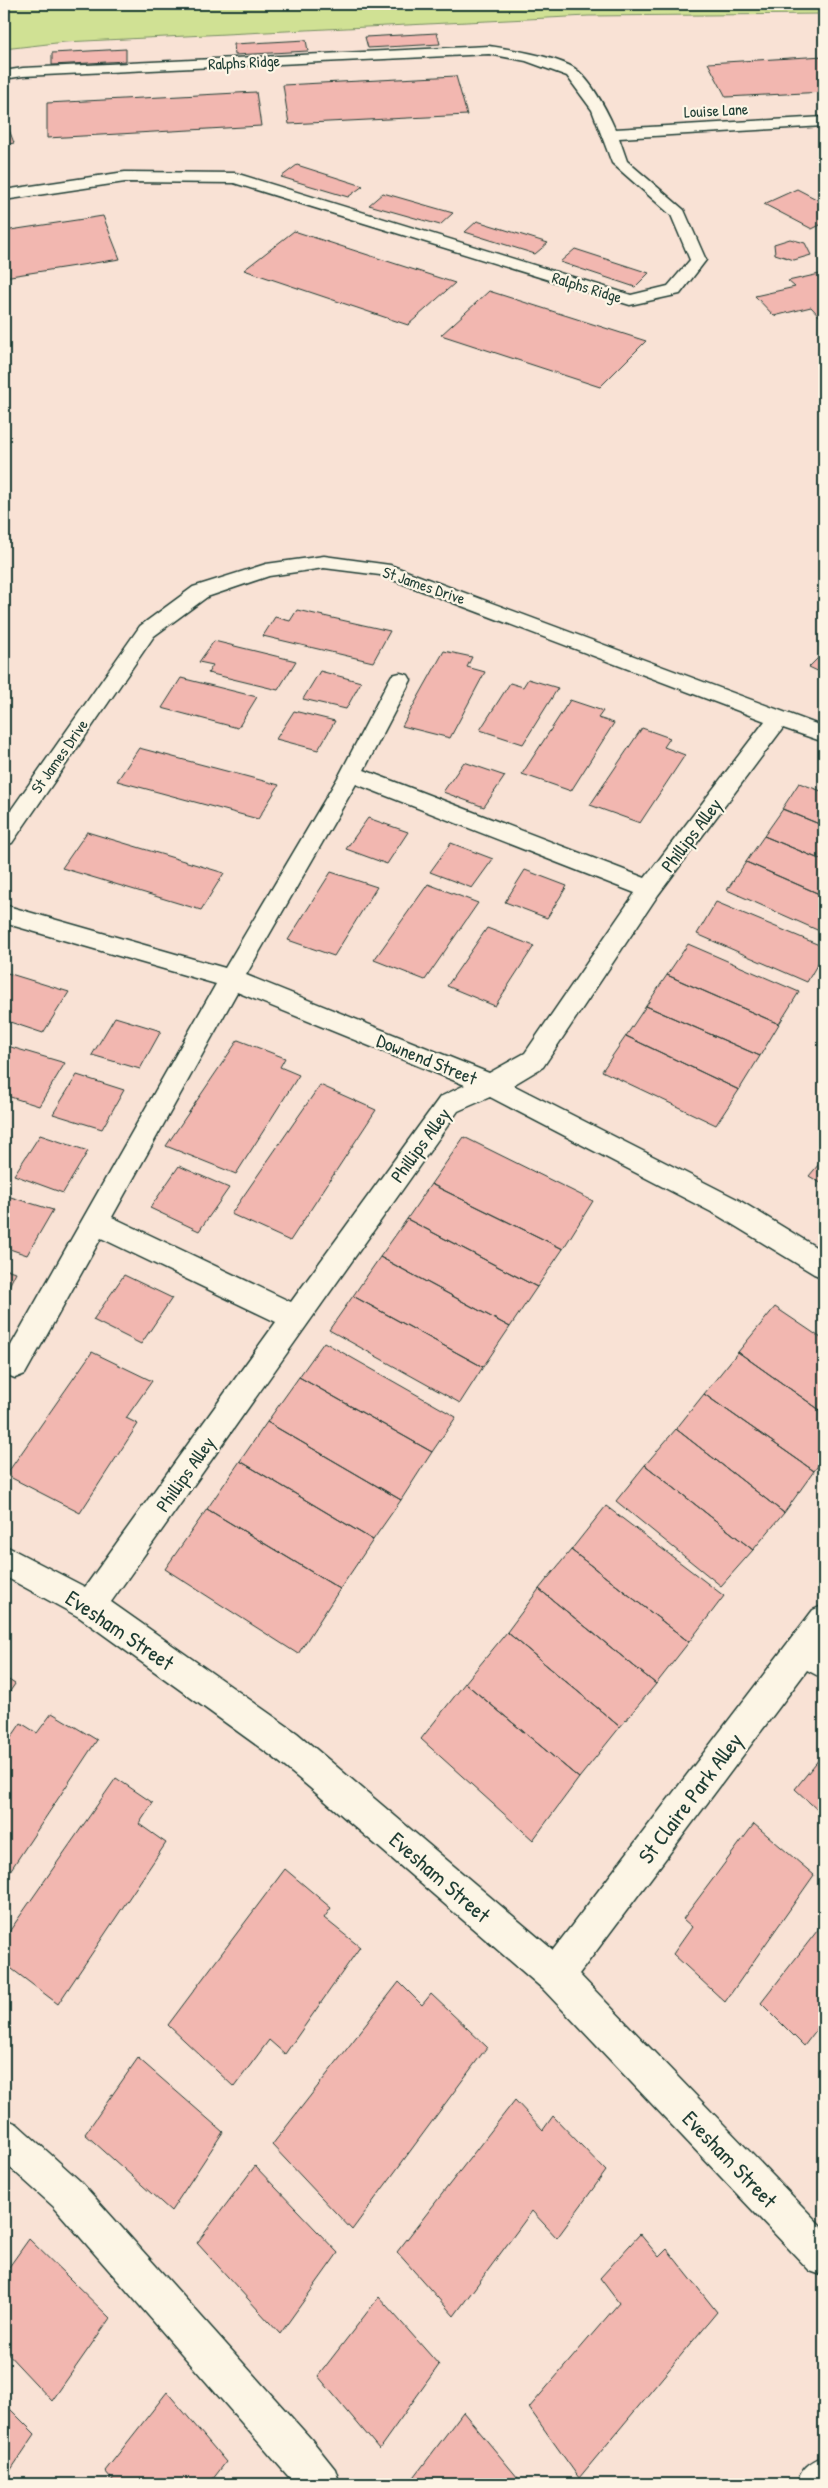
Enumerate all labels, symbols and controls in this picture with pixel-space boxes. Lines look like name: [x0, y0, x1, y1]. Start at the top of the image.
street label: Ralphs Ridge: [208, 49, 281, 75]
street label: Louise Lane: [683, 97, 749, 123]
street label: Ralphs Ridge: [549, 266, 625, 308]
street label: St James Drive: [380, 561, 469, 610]
street label: St James Drive: [25, 714, 93, 798]
street label: Phillips Alley: [655, 793, 727, 877]
street label: Downend Street: [373, 1027, 482, 1091]
street label: Phillips Alley: [384, 1102, 456, 1188]
street label: Phillips Alley: [149, 1431, 221, 1517]
street label: Evesham Street: [60, 1583, 180, 1678]
street label: St Claire Park Alley: [631, 1726, 749, 1870]
street label: Evesham Street: [383, 1825, 497, 1930]
street label: Evesham Street: [676, 2104, 784, 2215]

